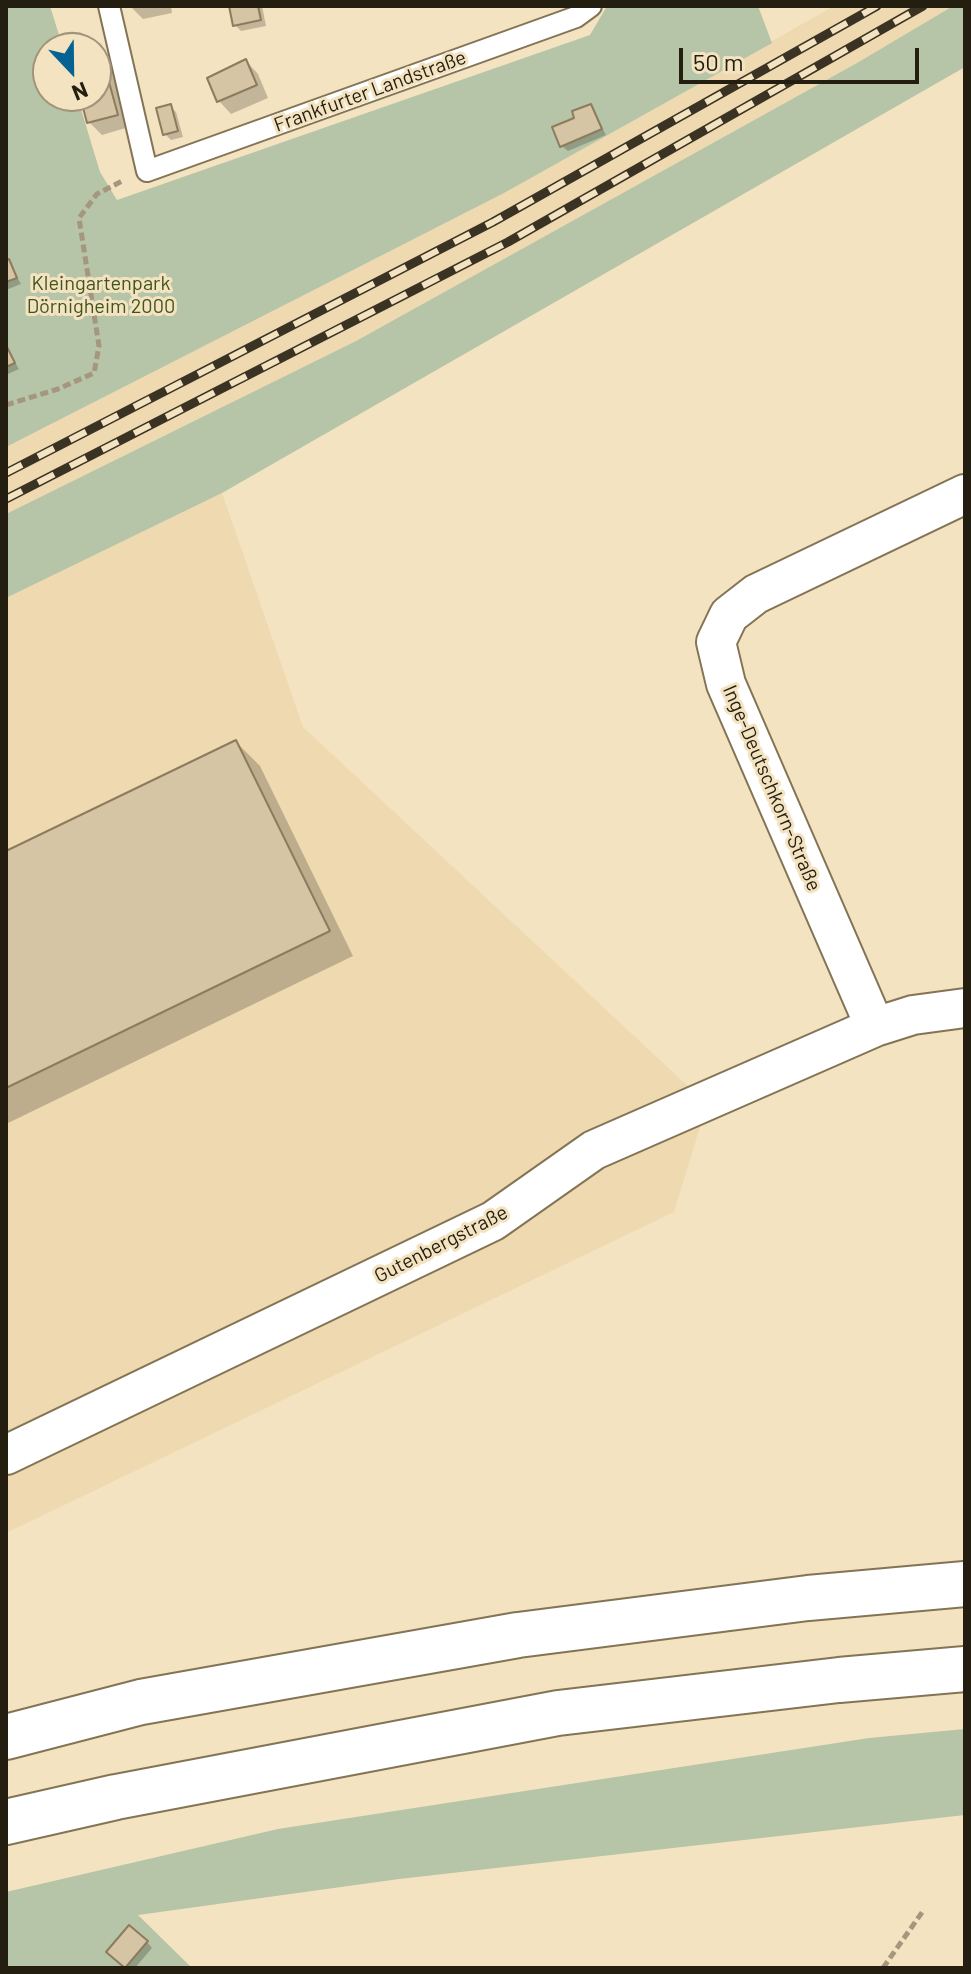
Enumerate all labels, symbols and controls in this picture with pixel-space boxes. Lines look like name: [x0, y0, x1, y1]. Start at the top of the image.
north arrow: [32, 32, 112, 112]
scale bar: [683, 32, 923, 82]
street label: Frankfurter Landstraße: [271, 45, 469, 137]
text: 50 m: [693, 47, 744, 76]
text: N: [69, 78, 92, 107]
park label: Kleingartenpark Dörnigheim 2000: [27, 271, 175, 318]
street label: Inge-Deutschkorn-Straße: [718, 681, 826, 895]
street label: Gutenbergstraße: [370, 1200, 512, 1288]

